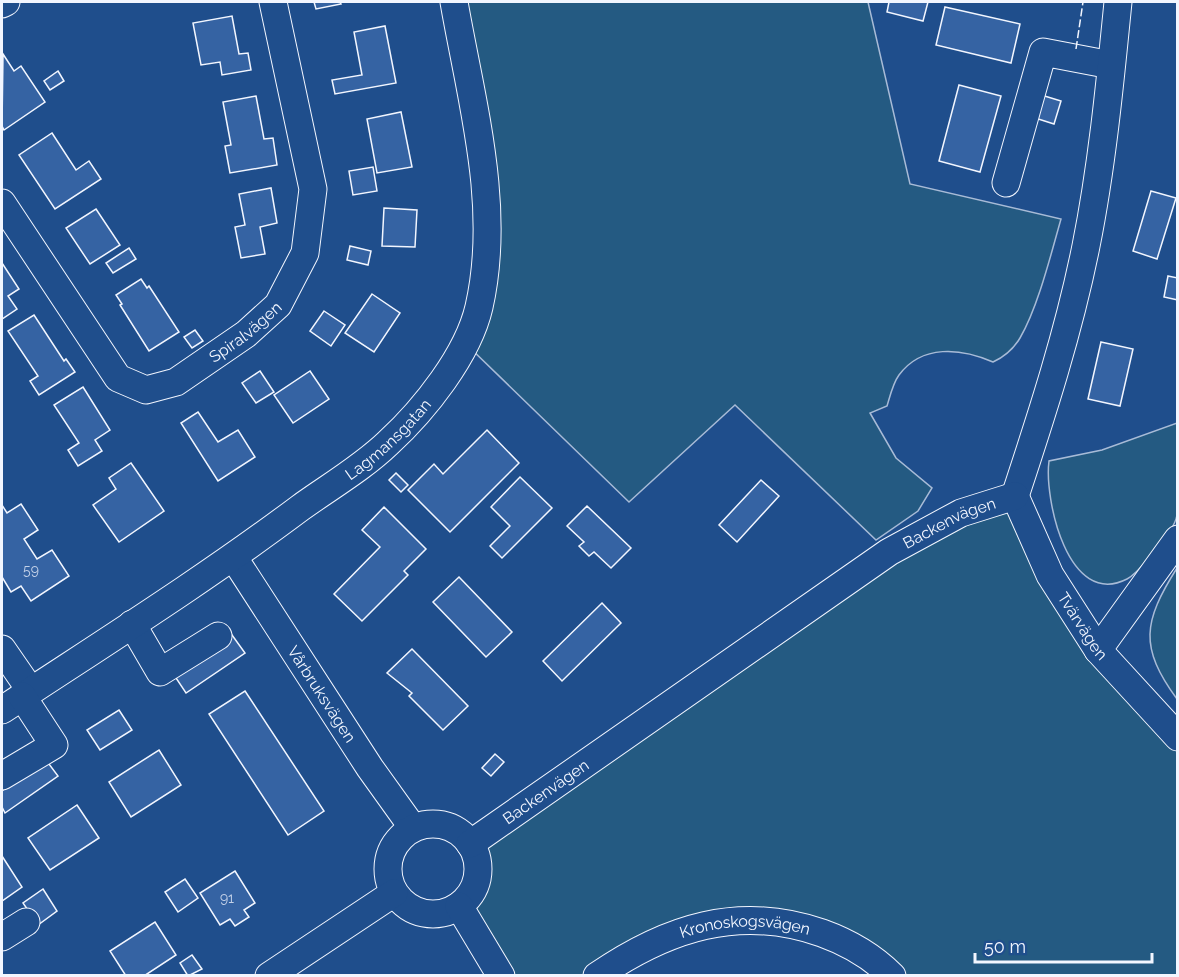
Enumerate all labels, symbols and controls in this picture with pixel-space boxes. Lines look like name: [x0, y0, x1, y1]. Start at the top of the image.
street label: Spiralvägen: [205, 298, 286, 367]
street label: Lagmansgatan: [342, 395, 435, 484]
street label: Backenvägen: [900, 494, 998, 553]
house number: 59: [23, 562, 39, 578]
street label: Tvärvägen: [1054, 589, 1111, 664]
street label: Vårbruksvägen: [283, 642, 360, 746]
street label: Backenvägen: [499, 755, 592, 828]
house number: 91: [220, 890, 234, 906]
street label: Kronoskogsvägen: [677, 911, 812, 942]
scale bar: [975, 926, 1152, 964]
text: 50 m: [984, 936, 1026, 957]

